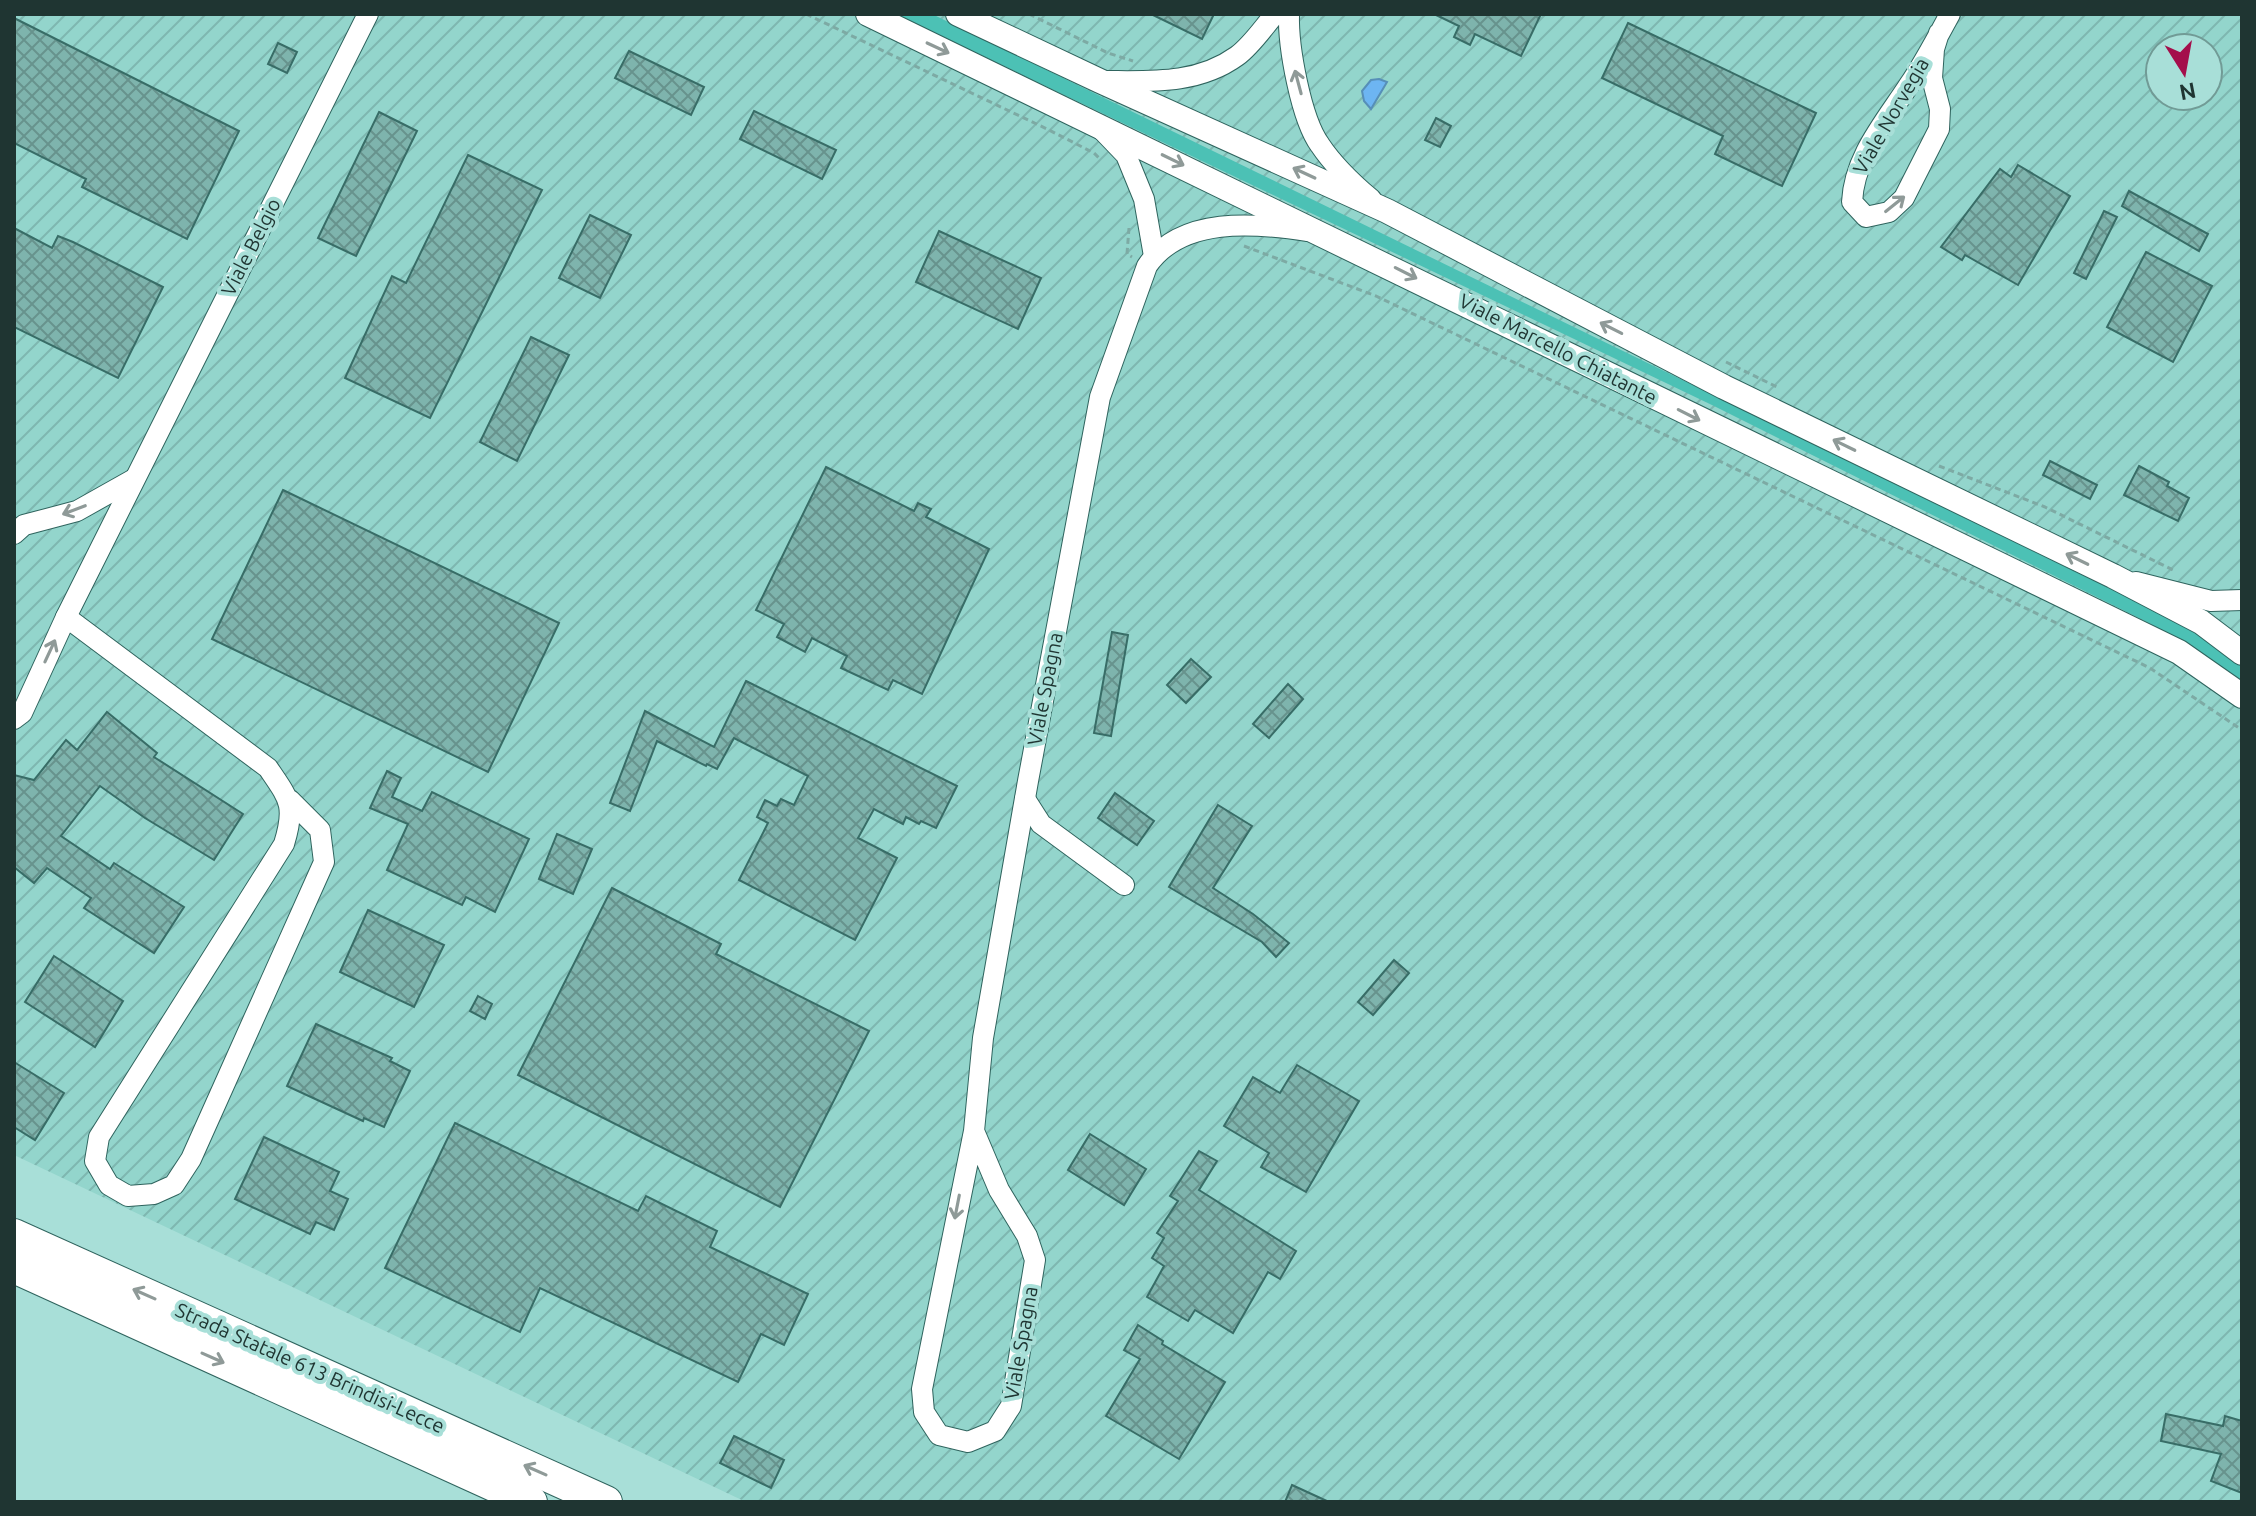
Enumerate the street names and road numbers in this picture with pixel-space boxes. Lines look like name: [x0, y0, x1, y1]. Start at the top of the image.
street label: Viale Norvegia: [1848, 53, 1933, 178]
street label: Viale Belgio: [216, 194, 285, 299]
street label: Viale Marcello Chiatante: [1456, 289, 1661, 408]
street label: Viale Spagna: [1022, 630, 1067, 748]
street label: Viale Spagna: [999, 1284, 1042, 1402]
street label: Strada Statale 613 Brindisi-Lecce: [172, 1298, 448, 1437]

